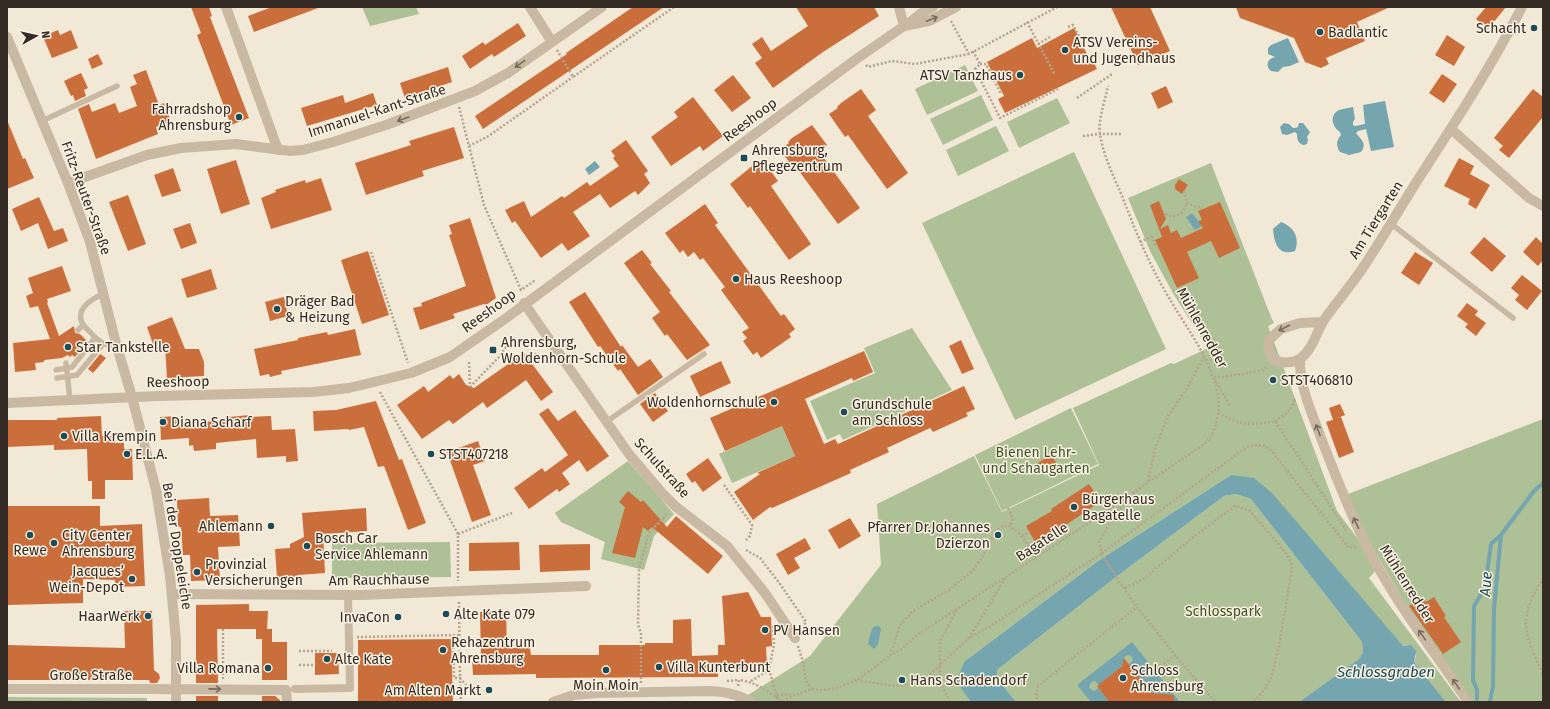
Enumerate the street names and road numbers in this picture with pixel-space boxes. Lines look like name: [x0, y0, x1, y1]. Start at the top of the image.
street label: Immanuel-Kant-Straße: [306, 81, 448, 141]
street label: Reeshoop: [720, 94, 780, 146]
street label: Fritz-Reuter-Straße: [58, 139, 114, 257]
street label: Am Tiergarten: [1345, 178, 1407, 262]
street label: Mühlenredder: [1173, 285, 1231, 372]
street label: Reeshoop: [459, 286, 519, 336]
street label: Reeshoop: [146, 373, 210, 391]
street label: Schulstraße: [631, 435, 693, 501]
street label: Bei der Doppeleiche: [159, 481, 195, 611]
street label: Bagatelle: [1013, 519, 1071, 565]
street label: Mühlenredder: [1376, 542, 1438, 627]
street label: Am Rauchhause: [328, 571, 430, 589]
street label: Große Straße: [50, 667, 132, 684]

